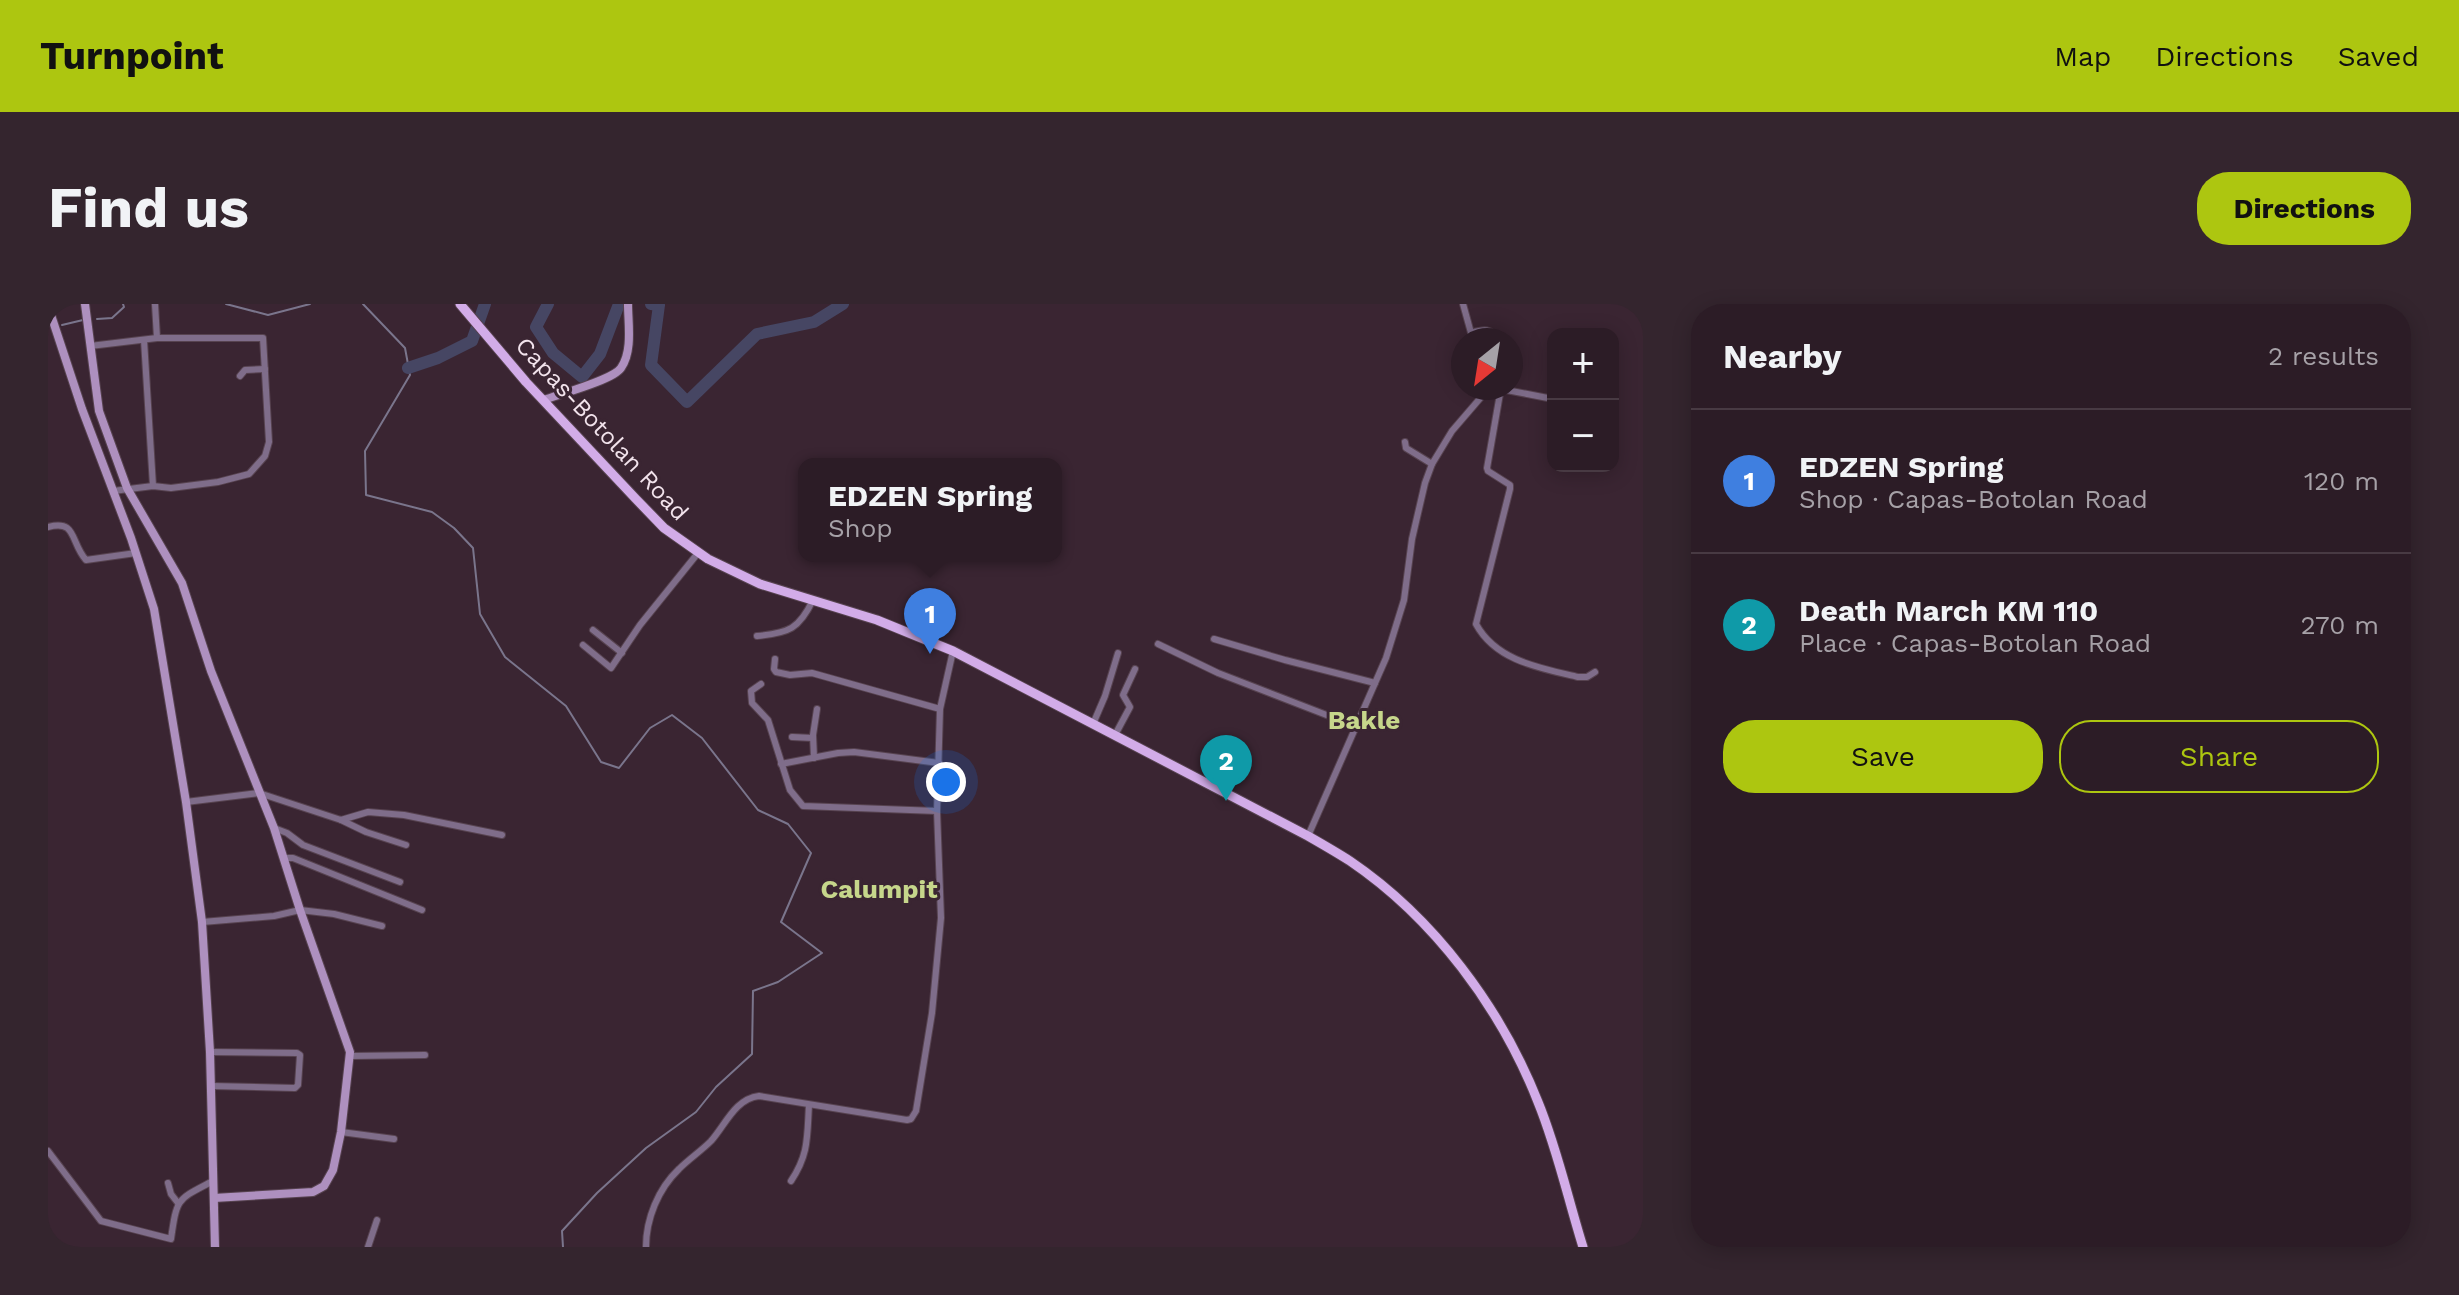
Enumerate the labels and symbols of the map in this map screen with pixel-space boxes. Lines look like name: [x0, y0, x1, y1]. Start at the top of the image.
north arrow: [1451, 328, 1523, 400]
street label: Capas-Botolan Road: [510, 332, 694, 526]
pin: 1: [904, 588, 956, 654]
district label: Bakle: [1328, 705, 1400, 735]
pin: 2: [1200, 735, 1252, 801]
your location: [926, 762, 966, 802]
district label: Calumpit: [820, 874, 938, 904]

